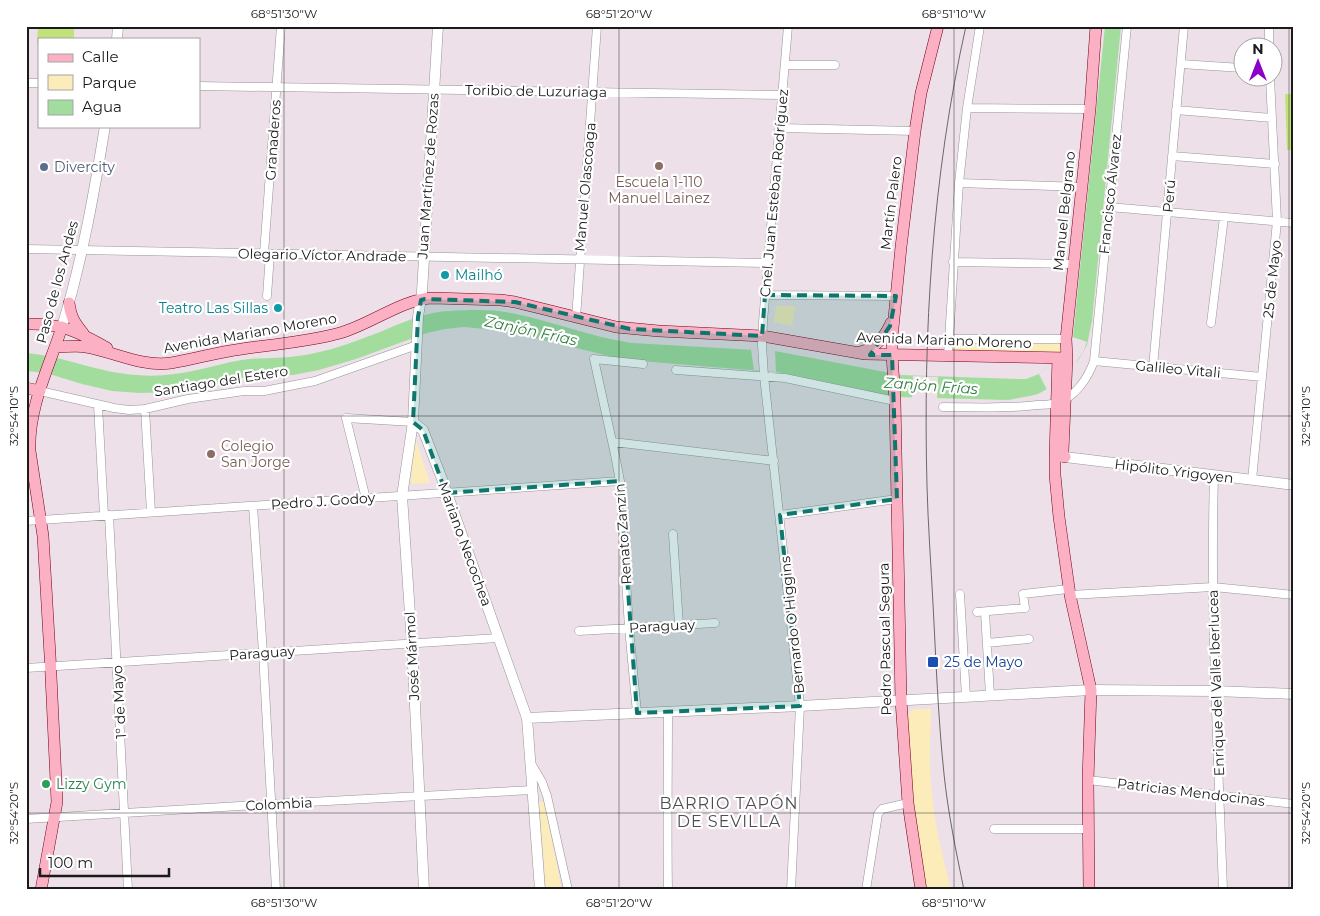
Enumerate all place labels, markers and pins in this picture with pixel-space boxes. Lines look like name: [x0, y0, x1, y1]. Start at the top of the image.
place label: Divercity: [54, 158, 115, 176]
marker: Escuela 1-110 Manuel Lainez: [653, 160, 665, 172]
marker: Divercity: [38, 161, 50, 173]
place label: Escuela 1-110 Manuel Lainez: [608, 173, 710, 207]
place label: Mailhó: [455, 266, 503, 284]
marker: Mailhó: [439, 269, 451, 281]
place label: Teatro Las Sillas: [159, 299, 268, 317]
marker: Teatro Las Sillas: [272, 302, 284, 314]
place label: Colegio San Jorge: [221, 437, 290, 471]
marker: Colegio San Jorge: [205, 448, 217, 460]
place label: 25 de Mayo: [944, 653, 1023, 671]
marker: 25 de Mayo: [926, 655, 940, 669]
place label: Lizzy Gym: [56, 775, 127, 793]
marker: Lizzy Gym: [40, 778, 52, 790]

